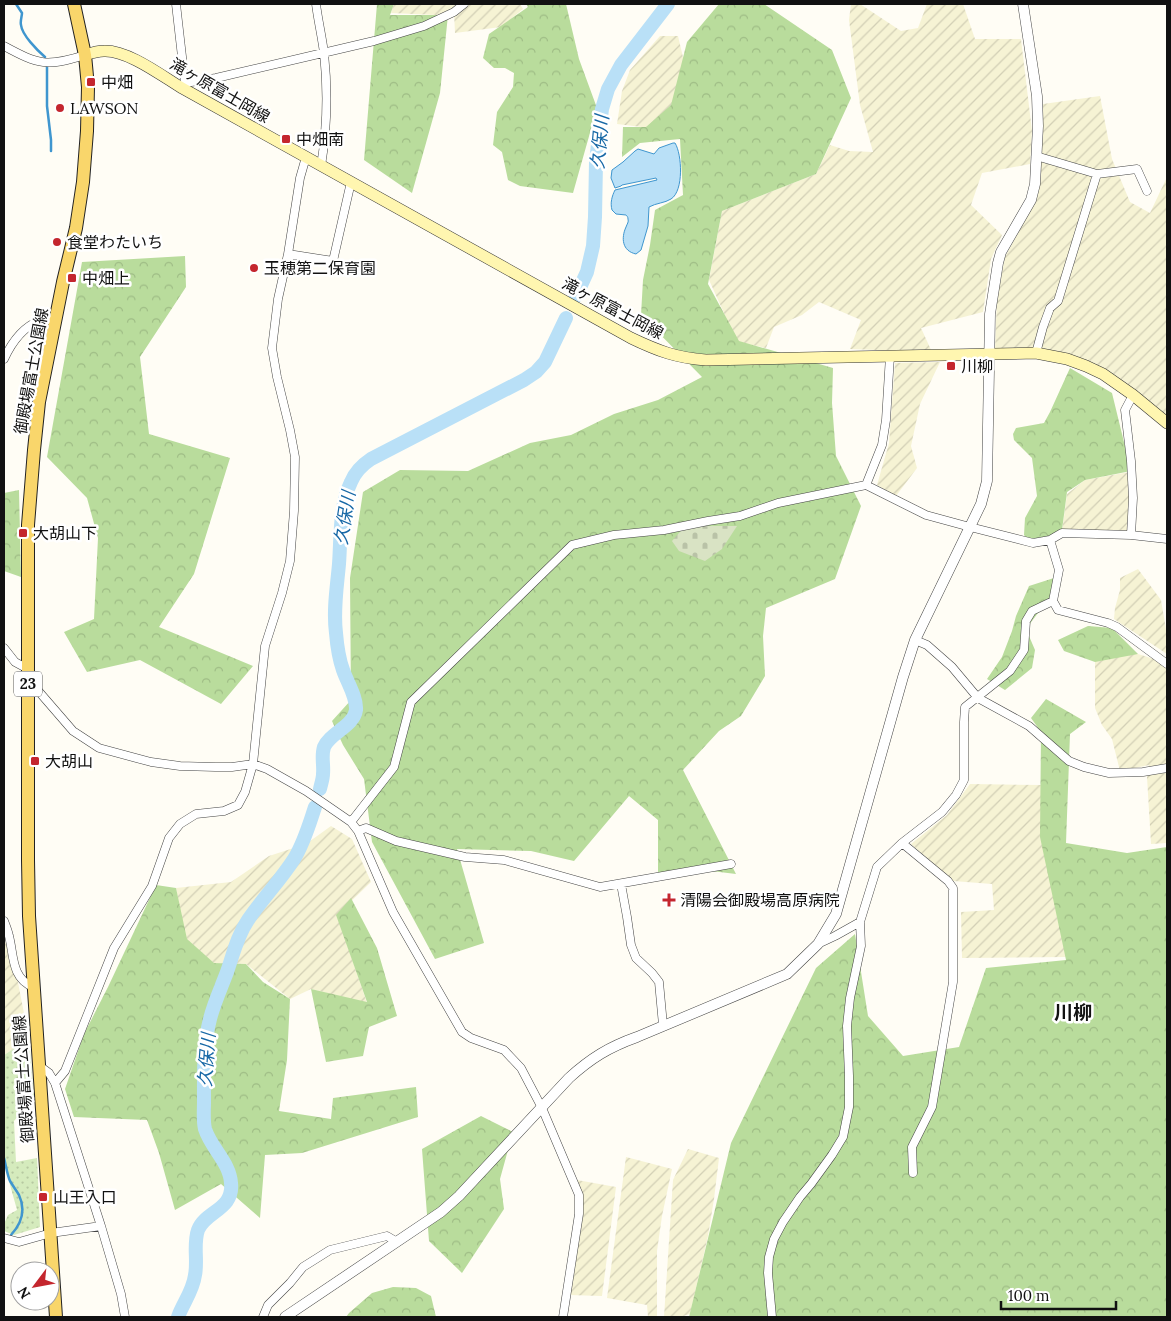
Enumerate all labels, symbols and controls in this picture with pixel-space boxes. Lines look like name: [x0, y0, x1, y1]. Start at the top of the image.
street label: 滝ヶ原富士岡線: [166, 53, 274, 127]
place label: 中畑: [101, 72, 133, 92]
marker: 中畑: [85, 76, 97, 88]
place label: LAWSON: [70, 98, 139, 118]
marker: LAWSON: [54, 102, 66, 114]
water label: 久保川: [586, 112, 613, 170]
place label: 中畑南: [296, 129, 344, 149]
marker: 中畑南: [280, 133, 292, 145]
place label: 食堂わたいち: [67, 232, 163, 252]
marker: 食堂わたいち: [51, 236, 63, 248]
place label: 玉穂第二保育園: [264, 258, 376, 278]
marker: 玉穂第二保育園: [248, 262, 260, 274]
place label: 中畑上: [82, 268, 130, 288]
marker: 中畑上: [66, 272, 78, 284]
street label: 滝ヶ原富士岡線: [559, 273, 667, 343]
street label: 御殿場富士公園線: [10, 306, 52, 436]
place label: 川柳: [961, 356, 993, 376]
marker: 川柳: [945, 360, 957, 372]
water label: 久保川: [329, 487, 360, 546]
place label: 大胡山下: [33, 523, 97, 543]
marker: 大胡山下: [17, 527, 29, 539]
road number: 23: [14, 672, 42, 696]
place label: 大胡山: [45, 751, 93, 771]
marker: 大胡山: [29, 755, 41, 767]
place label: 清陽会御殿場高原病院: [680, 890, 840, 910]
marker: 清陽会御殿場高原病院: [662, 893, 676, 907]
district label: 川柳: [1054, 1000, 1092, 1024]
street label: 御殿場富士公園線: [9, 1014, 37, 1144]
water label: 久保川: [193, 1030, 220, 1088]
place label: 山王入口: [53, 1187, 117, 1207]
marker: 山王入口: [37, 1191, 49, 1203]
north arrow: [10, 1261, 60, 1311]
scale bar: [1001, 1278, 1116, 1310]
text: N: [13, 1283, 34, 1302]
text: 100 m: [1008, 1286, 1049, 1305]

